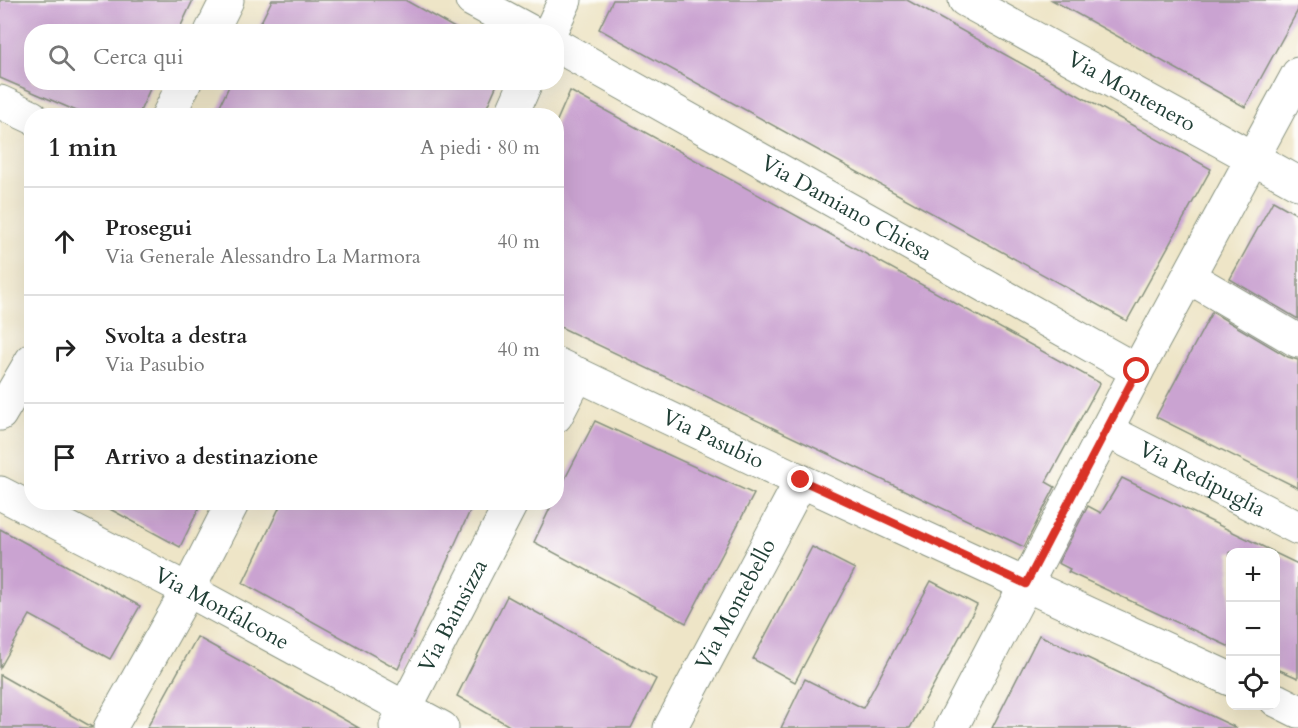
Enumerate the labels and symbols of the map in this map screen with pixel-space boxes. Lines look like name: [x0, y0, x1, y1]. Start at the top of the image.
street label: Via Montenero: [1062, 44, 1201, 139]
street label: Via Damiano Chiesa: [755, 148, 938, 268]
route start: [1123, 357, 1149, 383]
street label: Via Pasubio: [657, 402, 769, 476]
street label: Via Redipuglia: [1134, 434, 1271, 524]
route end: [787, 466, 813, 492]
street label: Via Montebello: [688, 533, 783, 675]
street label: Via Bainsizza: [411, 554, 495, 678]
street label: Via Monfalcone: [149, 560, 295, 657]

